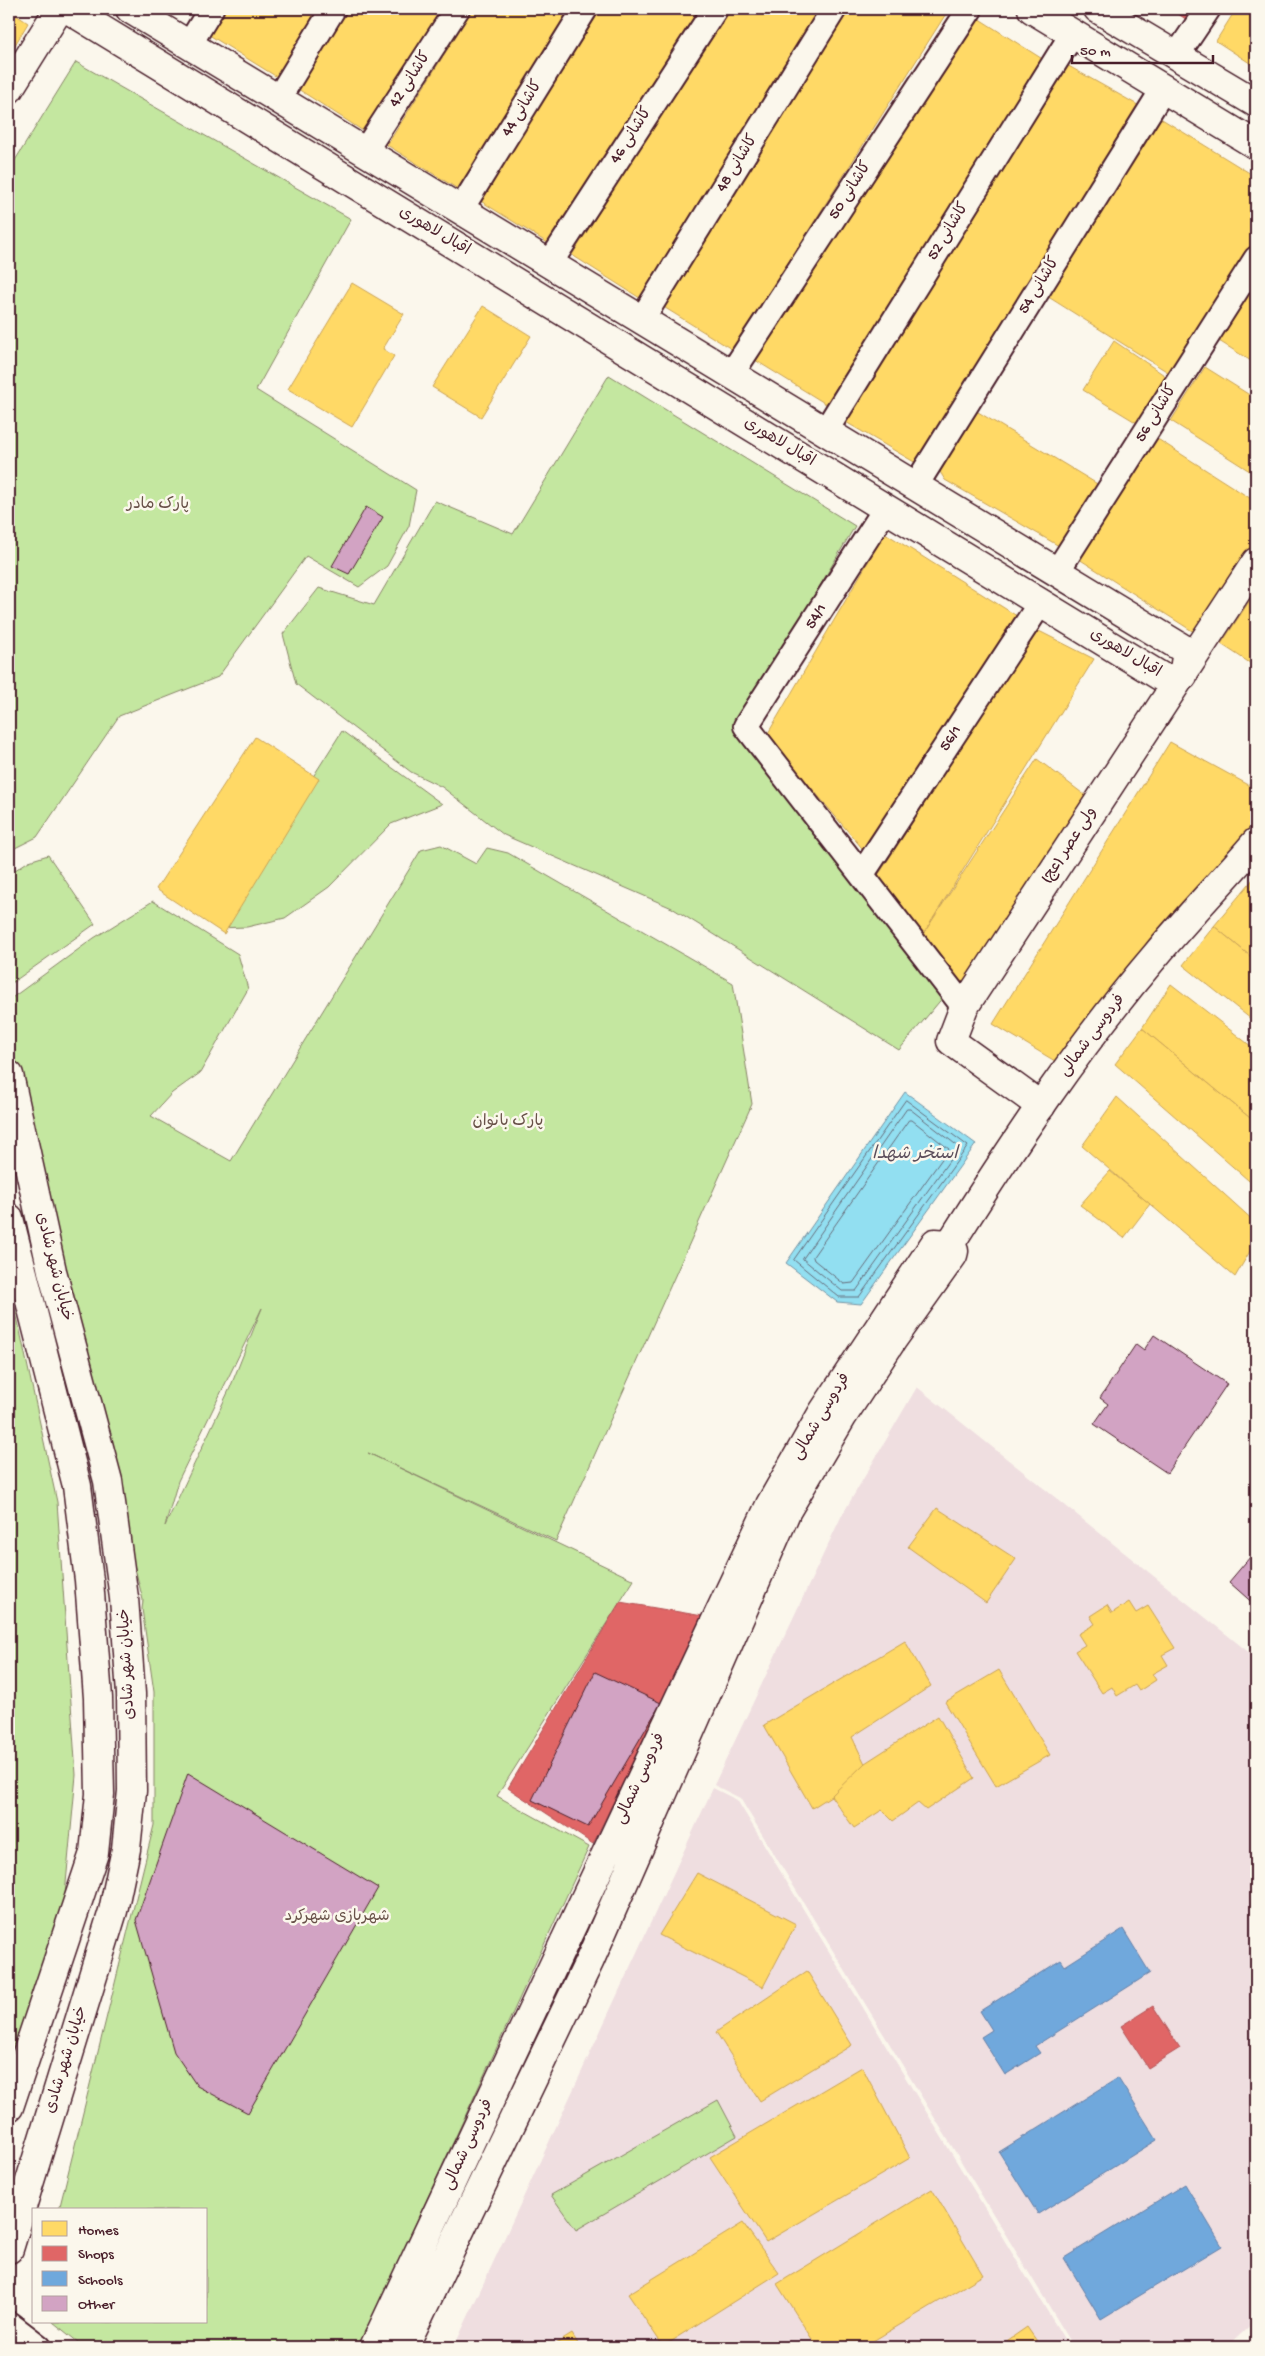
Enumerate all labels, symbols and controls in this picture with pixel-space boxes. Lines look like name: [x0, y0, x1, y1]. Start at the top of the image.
scale bar: [1072, 32, 1214, 64]
text: 50 m: [1080, 43, 1111, 61]
street label: کاشانی 42: [386, 48, 436, 112]
street label: کاشانی 44: [498, 77, 548, 141]
street label: کاشانی 46: [607, 104, 657, 168]
street label: کاشانی 48: [713, 132, 763, 196]
street label: کاشانی 50: [825, 158, 877, 223]
street label: کاشانی 52: [924, 200, 974, 264]
street label: اقبال لاهوری: [395, 203, 473, 261]
street label: کاشانی 54: [1015, 254, 1065, 318]
street label: کاشانی 56: [1132, 382, 1182, 446]
street label: اقبال لاهوری: [740, 414, 818, 472]
park label: پارک مادر: [125, 496, 189, 515]
street label: 54/1: [802, 601, 832, 633]
street label: اقبال لاهوری: [1086, 625, 1164, 683]
street label: 56/1: [936, 722, 966, 755]
street label: ولی عصر (عج): [1038, 804, 1102, 888]
street label: فردوسی شمالی: [1056, 991, 1130, 1081]
park label: پارک بانوان: [473, 1113, 543, 1132]
water label: استخر شهدا: [872, 1143, 960, 1165]
street label: خیابان شهر شادی: [30, 1211, 76, 1323]
street label: فردوسی شمالی: [789, 1370, 855, 1464]
street label: خیابان شهر شادی: [116, 1608, 140, 1720]
street label: فردوسی شمالی: [612, 1731, 670, 1827]
park label: شهربازی شهرکرد: [284, 1908, 390, 1927]
street label: خیابان شهر شادی: [42, 2004, 92, 2116]
street label: فردوسی شمالی: [440, 2097, 498, 2193]
legend: [32, 2208, 208, 2324]
text: Homes: [78, 2222, 119, 2240]
text: Shops: [78, 2246, 114, 2264]
text: Schools: [78, 2272, 123, 2290]
text: Other: [78, 2296, 116, 2314]

